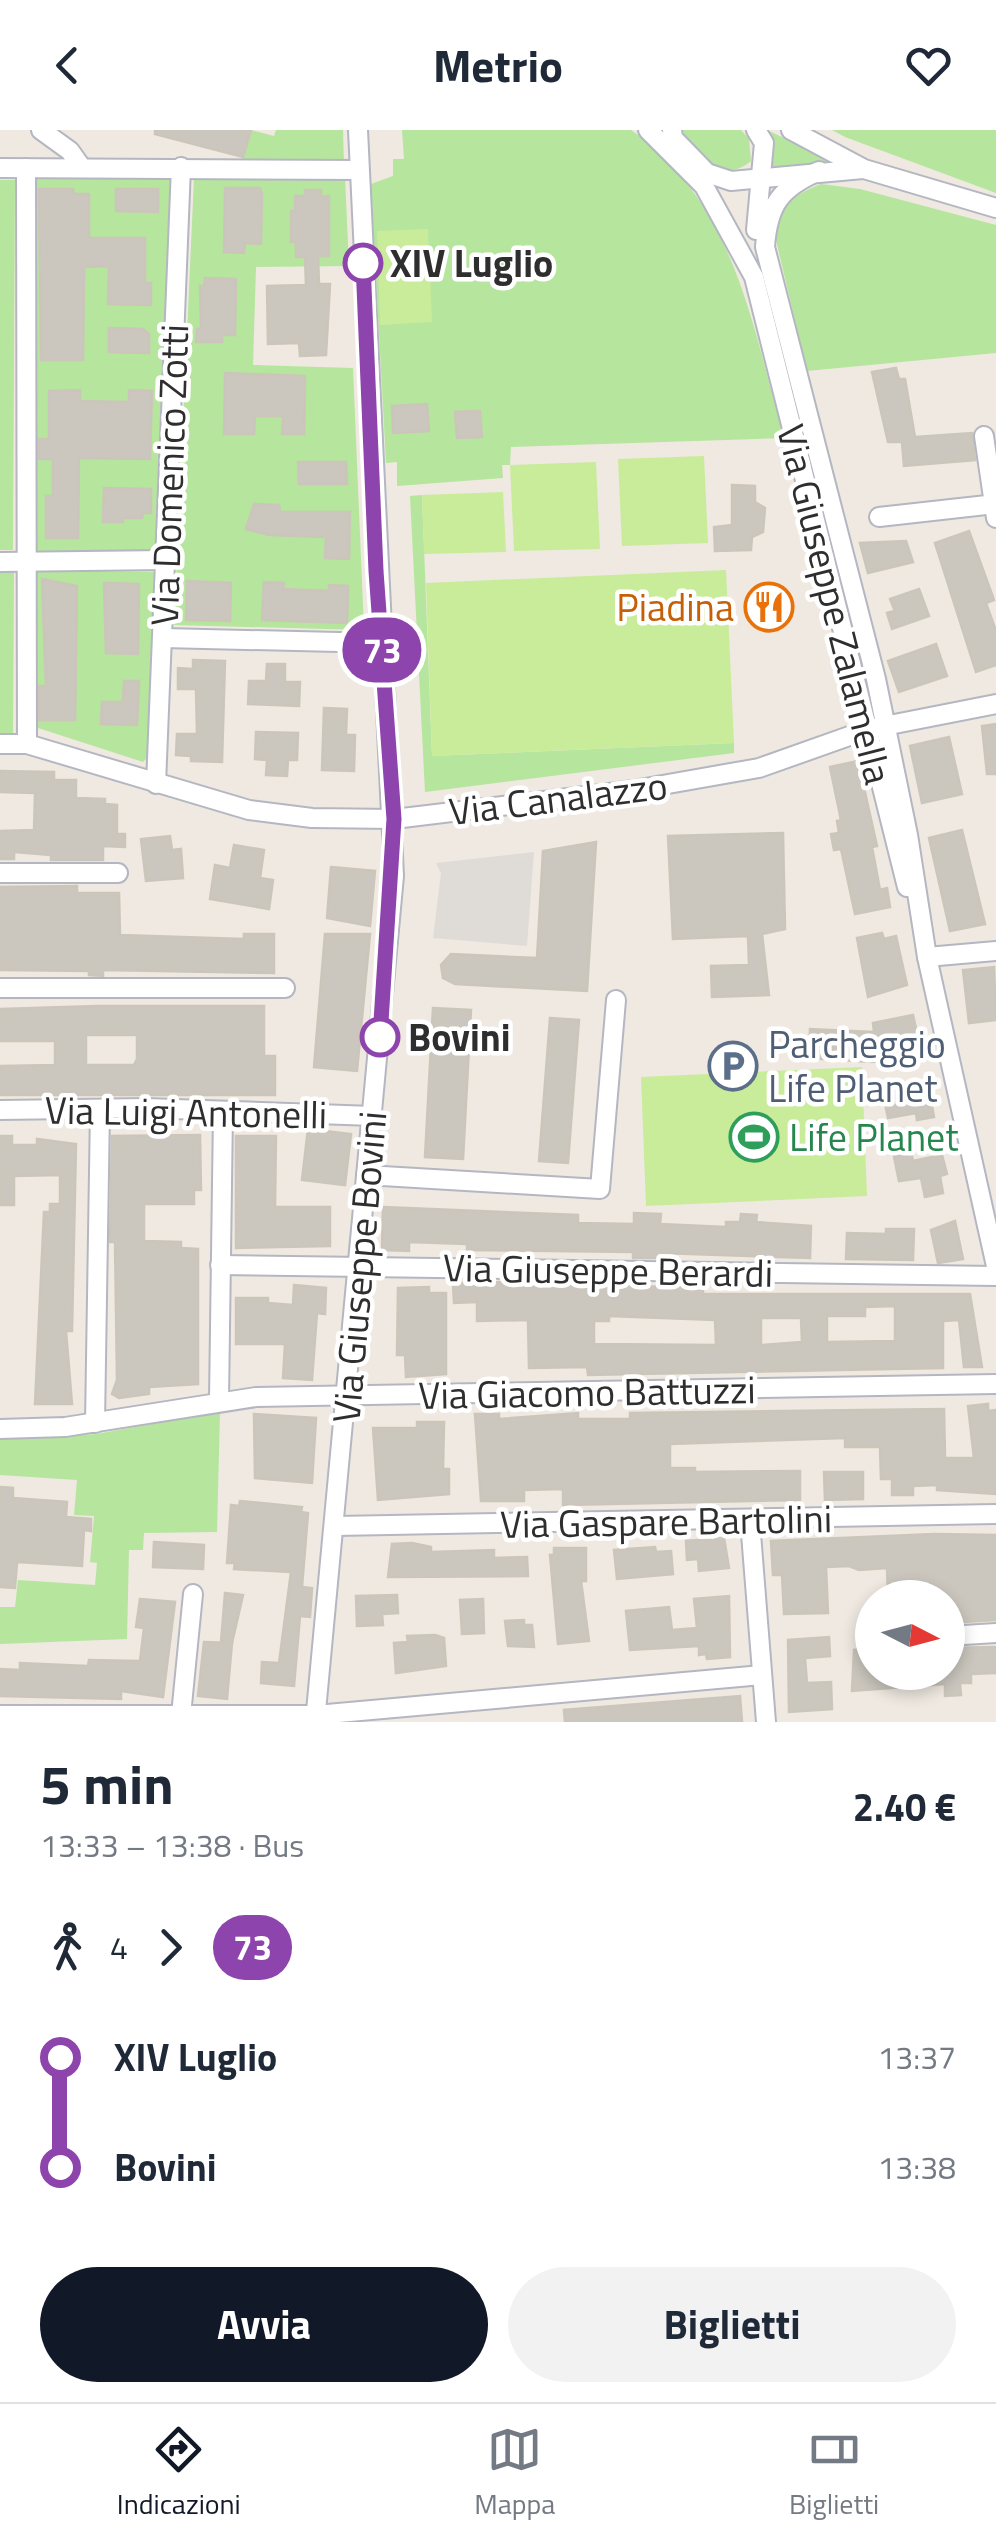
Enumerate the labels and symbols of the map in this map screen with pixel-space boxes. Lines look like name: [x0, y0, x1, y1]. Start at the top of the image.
place label: XIV Luglio: [390, 234, 553, 292]
marker: XIV Luglio: [344, 244, 382, 282]
street label: Via Domenico Zotti: [135, 323, 203, 627]
street label: Via Giuseppe Zalamella: [762, 418, 908, 790]
place label: Piadina: [616, 578, 734, 636]
restaurant icon: Piadina: [743, 581, 795, 633]
line badge: 73: [337, 618, 427, 682]
street label: Via Canalazzo: [446, 756, 670, 840]
place label: Bovini: [408, 1008, 511, 1066]
place label: Parcheggio Life Planet: [768, 1015, 946, 1117]
marker: Bovini: [361, 1018, 399, 1056]
parking icon: Parcheggio Life Planet: [707, 1040, 759, 1092]
street label: Via Luigi Antonelli: [44, 1081, 328, 1143]
place label: Life Planet: [789, 1108, 958, 1166]
street label: Via Giuseppe Bovini: [316, 1109, 402, 1425]
sports icon: Life Planet: [728, 1111, 780, 1163]
street label: Via Giuseppe Berardi: [442, 1238, 774, 1302]
street label: Via Giacomo Battuzzi: [418, 1360, 756, 1424]
street label: Via Gaspare Bartolini: [499, 1489, 833, 1553]
north arrow: [855, 1580, 965, 1690]

